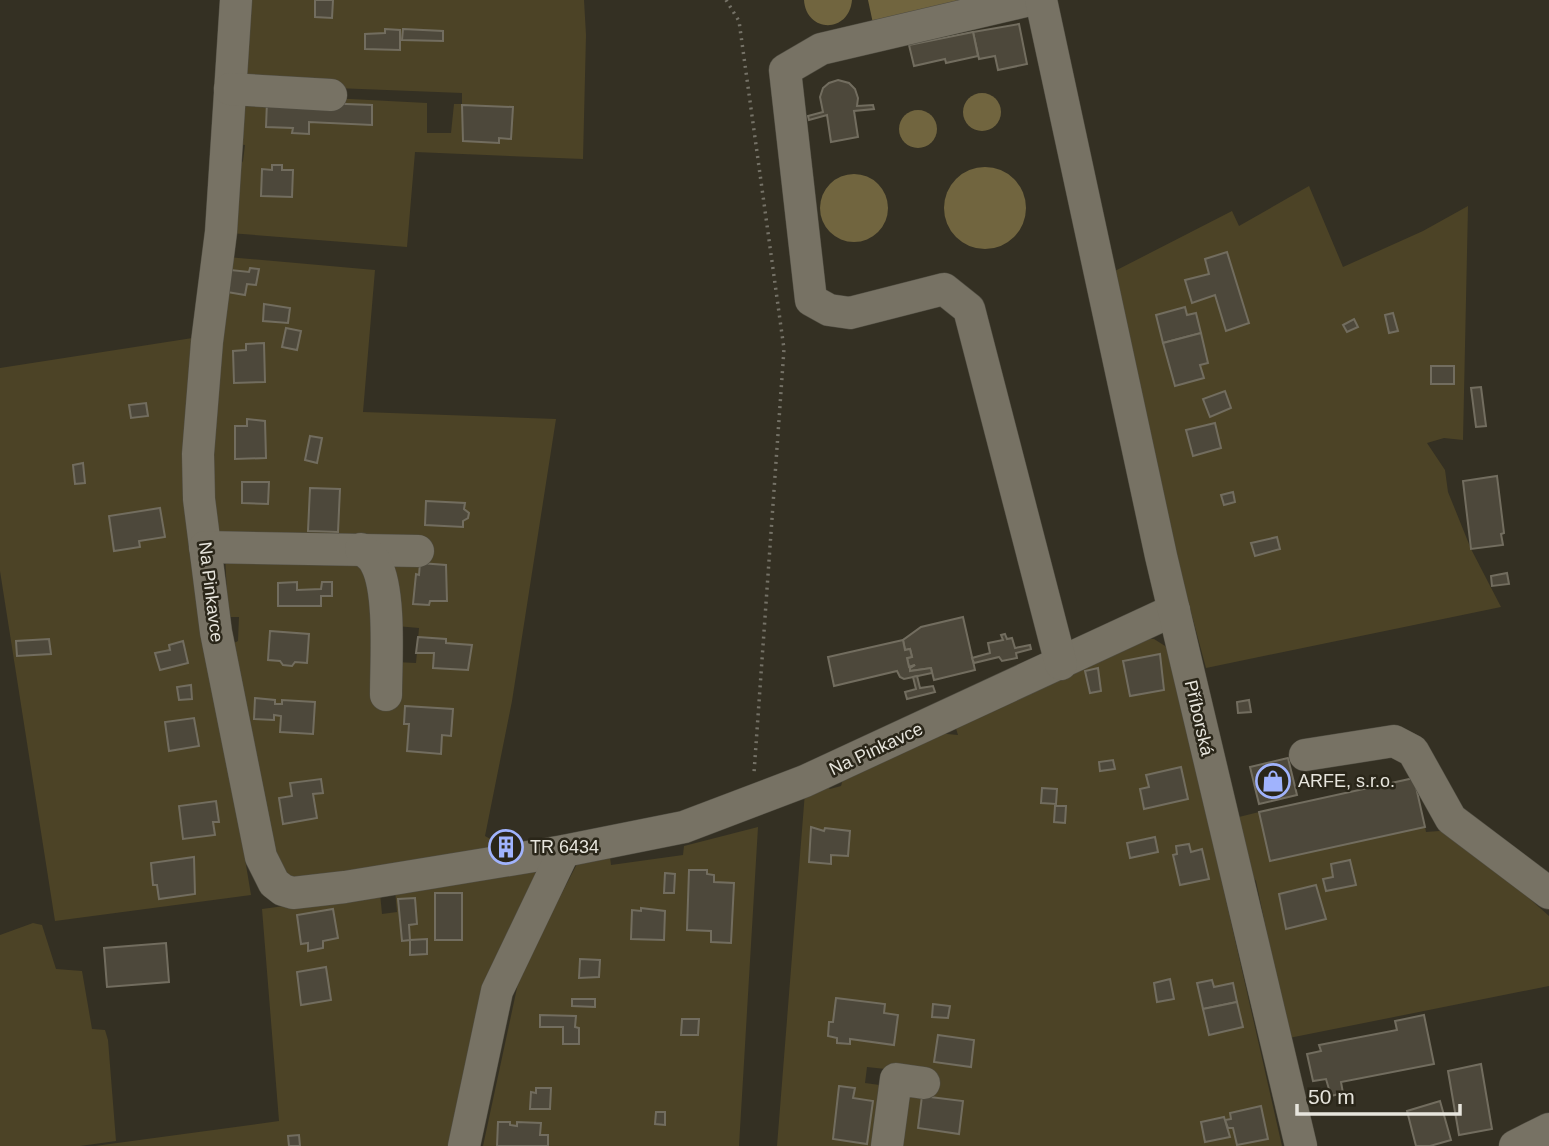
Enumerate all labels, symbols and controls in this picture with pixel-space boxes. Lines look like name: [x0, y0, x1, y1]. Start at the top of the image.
street label: Na Pinkavce: [195, 541, 227, 643]
street label: Příborská: [1181, 678, 1218, 759]
street label: Na Pinkavce: [826, 719, 926, 779]
shop icon: ARFE, s.r.o.: [1254, 762, 1292, 800]
place label: ARFE, s.r.o.: [1298, 771, 1395, 791]
building icon: TR 6434: [487, 828, 525, 866]
place label: TR 6434: [530, 837, 599, 857]
scale bar: [1297, 1072, 1460, 1116]
text: 50 m: [1308, 1085, 1355, 1108]

